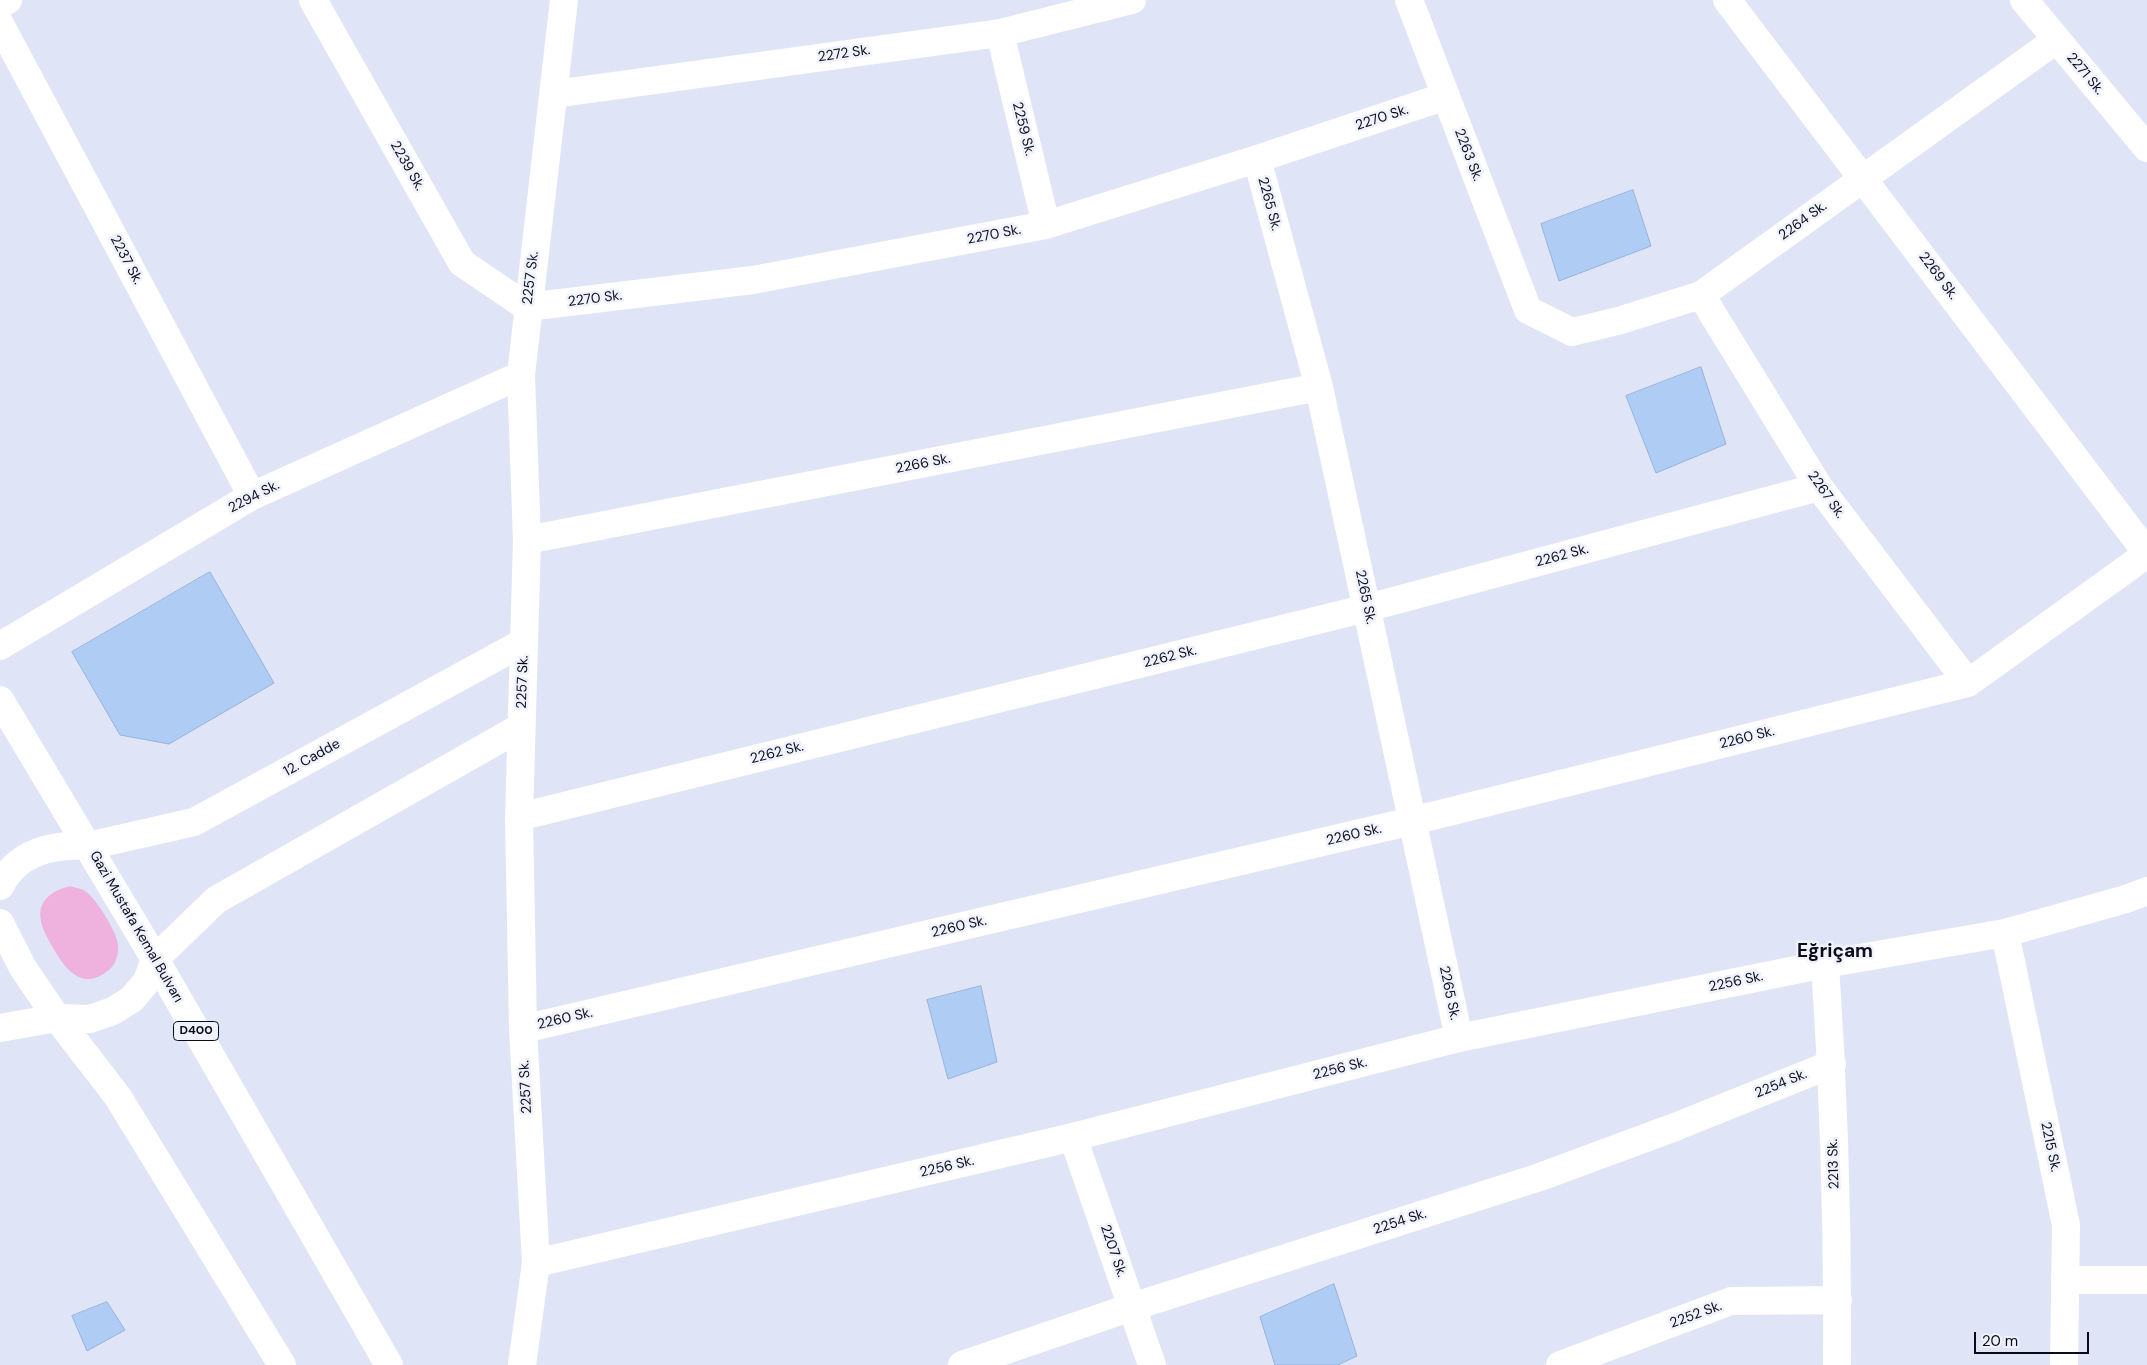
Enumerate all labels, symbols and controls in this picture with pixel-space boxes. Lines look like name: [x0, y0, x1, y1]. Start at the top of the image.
street label: 2272 Sk.: [817, 42, 871, 66]
street label: 2271 Sk.: [2063, 50, 2107, 98]
street label: 2259 Sk.: [1008, 100, 1038, 158]
street label: 2270 Sk.: [1354, 102, 1410, 134]
street label: 2263 Sk.: [1450, 126, 1486, 184]
street label: 2239 Sk.: [386, 138, 428, 194]
street label: 2265 Sk.: [1254, 175, 1284, 233]
street label: 2264 Sk.: [1776, 198, 1830, 244]
street label: 2270 Sk.: [966, 222, 1022, 248]
street label: 2237 Sk.: [106, 233, 146, 287]
street label: 2269 Sk.: [1915, 249, 1961, 303]
street label: 2257 Sk.: [519, 250, 543, 306]
street label: 2270 Sk.: [567, 287, 623, 311]
street label: 2266 Sk.: [894, 450, 952, 478]
street label: 2267 Sk.: [1804, 468, 1848, 522]
street label: 2294 Sk.: [226, 477, 282, 517]
street label: 2262 Sk.: [1534, 541, 1590, 571]
street label: 2265 Sk.: [1351, 568, 1379, 626]
street label: 2262 Sk.: [1142, 642, 1198, 672]
street label: 2257 Sk.: [514, 655, 532, 709]
street label: 2260 Sk.: [1718, 723, 1776, 753]
street label: 12. Cadde: [281, 736, 343, 780]
street label: 2262 Sk.: [749, 738, 805, 768]
street label: 2260 Sk.: [1325, 820, 1383, 850]
street label: Gazi Mustafa Kemal Bulvarı: [86, 848, 186, 1006]
street label: 2260 Sk.: [930, 912, 988, 942]
district label: Eğriçam: [1797, 941, 1873, 963]
street label: 2265 Sk.: [1435, 964, 1463, 1022]
street label: 2256 Sk.: [1707, 968, 1765, 996]
street label: 2260 Sk.: [536, 1004, 594, 1034]
road number: D400: [174, 1021, 218, 1040]
street label: 2256 Sk.: [1311, 1054, 1369, 1084]
street label: 2257 Sk.: [516, 1060, 536, 1114]
street label: 2254 Sk.: [1752, 1066, 1810, 1102]
street label: 2215 Sk.: [2037, 1120, 2063, 1174]
street label: 2213 Sk.: [1825, 1139, 1843, 1189]
street label: 2256 Sk.: [918, 1153, 976, 1181]
street label: 2254 Sk.: [1371, 1206, 1429, 1238]
street label: 2207 Sk.: [1096, 1222, 1130, 1280]
street label: 2252 Sk.: [1668, 1298, 1724, 1332]
scale bar: [1977, 1322, 2092, 1354]
text: 20 m: [1982, 1331, 2018, 1351]

